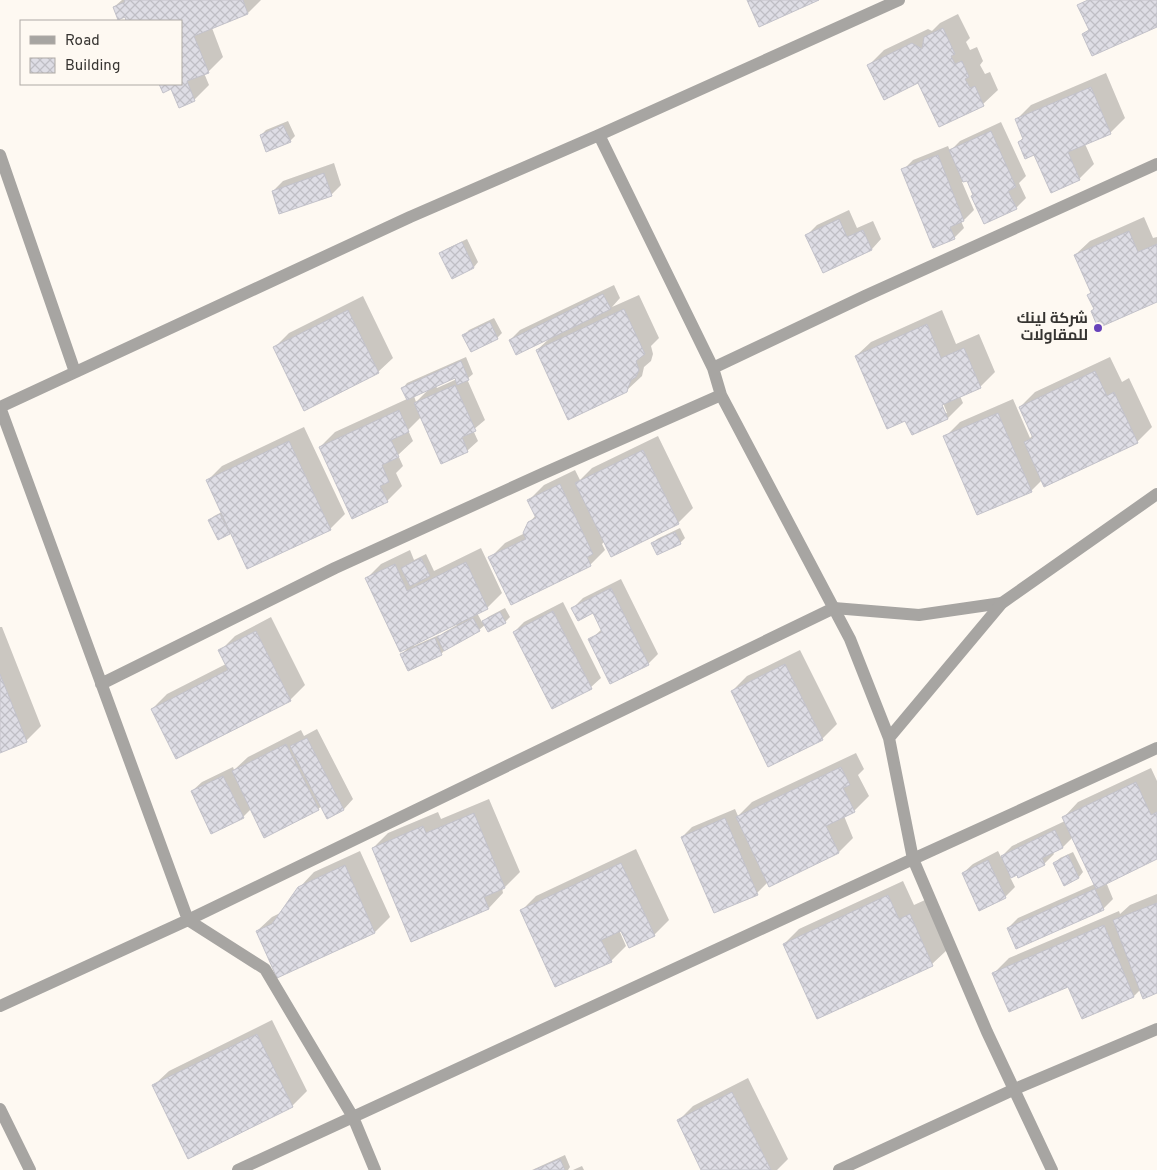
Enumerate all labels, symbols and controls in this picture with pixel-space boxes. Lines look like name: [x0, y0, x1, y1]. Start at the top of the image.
legend: [20, 20, 182, 85]
text: Road: [65, 32, 100, 51]
text: Building: [65, 57, 120, 76]
place label: شركة لينك للمقاولات: [1017, 310, 1088, 346]
marker: شركة لينك للمقاولات: [1092, 322, 1104, 334]

